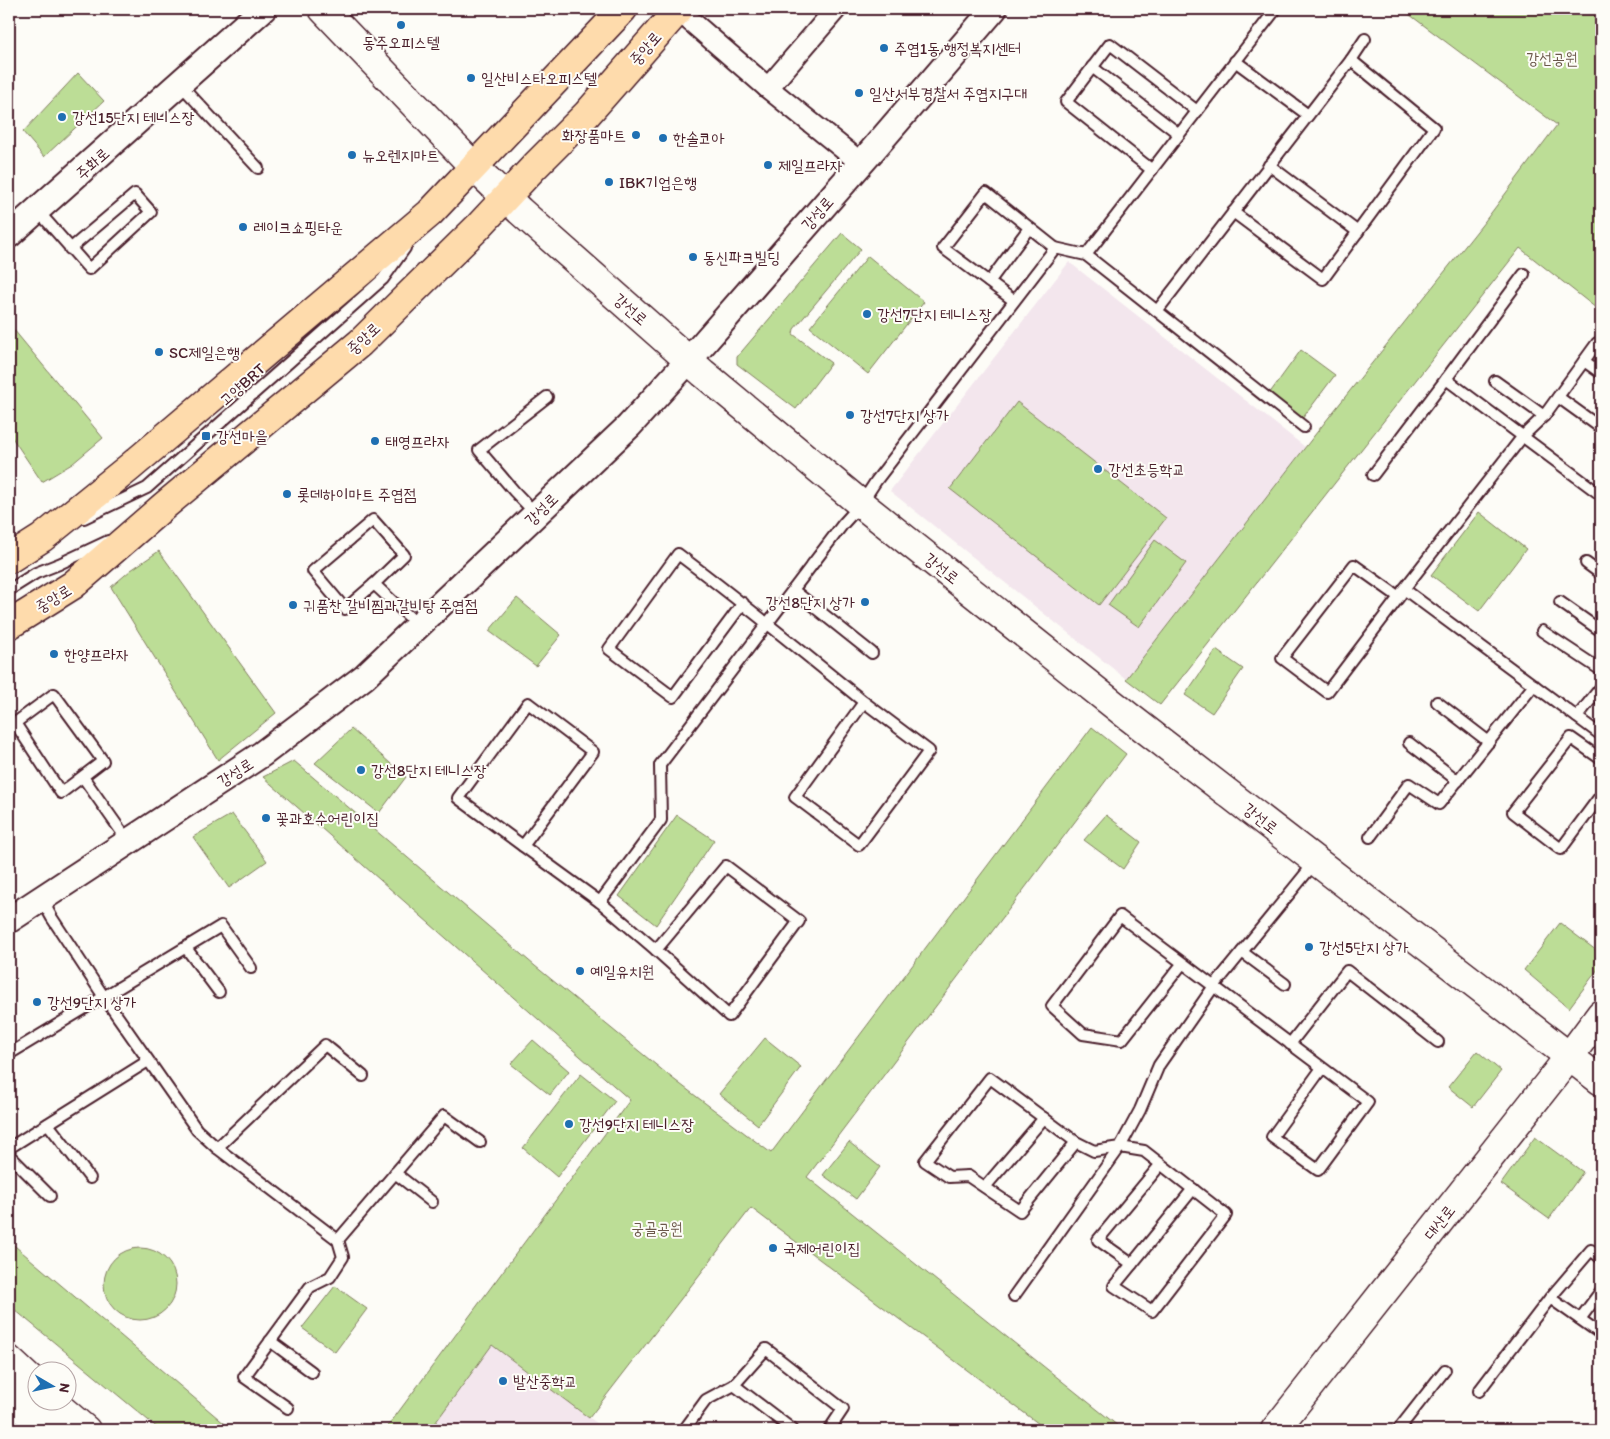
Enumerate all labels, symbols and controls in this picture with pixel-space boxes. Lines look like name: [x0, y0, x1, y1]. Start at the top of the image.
marker: 동주오피스텔: [395, 19, 407, 31]
street label: 중앙로: [626, 28, 665, 69]
place label: 동주오피스텔: [362, 33, 440, 52]
place label: 주엽1동 행정복지센터: [894, 39, 1021, 58]
marker: 주엽1동 행정복지센터: [878, 42, 890, 54]
park label: 강선공원: [1526, 49, 1578, 68]
place label: 일산비스타오피스텔: [481, 69, 597, 88]
marker: 일산비스타오피스텔: [465, 72, 477, 84]
place label: 일산서부경찰서 주엽지구대: [869, 84, 1027, 103]
marker: 일산서부경찰서 주엽지구대: [853, 87, 865, 99]
place label: 강선15단지 테니스장: [72, 108, 195, 127]
marker: 강선15단지 테니스장: [56, 111, 68, 123]
place label: 화장품마트: [562, 126, 626, 145]
marker: 화장품마트: [630, 129, 642, 141]
place label: 한솔코아: [673, 129, 725, 148]
marker: 한솔코아: [657, 132, 669, 144]
street label: 주화로: [72, 143, 113, 183]
place label: 뉴오렌지마트: [362, 146, 439, 165]
marker: 뉴오렌지마트: [346, 149, 358, 161]
place label: 제일프라자: [778, 156, 843, 175]
marker: 제일프라자: [762, 159, 774, 171]
place label: IBK기업은행: [619, 173, 697, 192]
marker: IBK기업은행: [603, 176, 615, 188]
street label: 강성로: [798, 193, 837, 234]
place label: 레이크쇼핑타운: [253, 218, 343, 237]
marker: 레이크쇼핑타운: [237, 221, 249, 233]
place label: 동신파크빌딩: [703, 248, 780, 267]
marker: 동신파크빌딩: [687, 251, 699, 263]
street label: 강선로: [610, 290, 651, 329]
place label: 강선7단지 테니스장: [877, 305, 992, 324]
marker: 강선7단지 테니스장: [861, 308, 873, 320]
street label: 중앙로: [343, 318, 384, 358]
place label: SC제일은행: [169, 343, 240, 362]
marker: SC제일은행: [153, 346, 165, 358]
street label: 고양BRT: [216, 359, 269, 410]
place label: 강선7단지 상가: [860, 406, 949, 425]
marker: 강선7단지 상가: [844, 409, 856, 421]
place label: 강선마을: [216, 427, 268, 446]
marker: 강선마을: [200, 430, 212, 442]
place label: 태영프라자: [385, 432, 450, 451]
marker: 태영프라자: [369, 435, 381, 447]
place label: 강선초등학교: [1108, 460, 1185, 479]
marker: 강선초등학교: [1092, 463, 1104, 475]
place label: 롯데하이마트 주엽점: [297, 485, 417, 504]
marker: 롯데하이마트 주엽점: [281, 488, 293, 500]
street label: 강성로: [521, 489, 562, 530]
street label: 강선로: [921, 549, 963, 588]
street label: 중앙로: [32, 580, 75, 617]
place label: 강선8단지 상가: [765, 593, 855, 612]
place label: 귀품찬 갈비찜과갈비탕 주엽점: [303, 596, 478, 615]
marker: 강선8단지 상가: [859, 596, 871, 608]
marker: 귀품찬 갈비찜과갈비탕 주엽점: [287, 599, 299, 611]
place label: 한양프라자: [64, 645, 129, 664]
marker: 한양프라자: [48, 648, 60, 660]
street label: 강성로: [214, 754, 257, 791]
place label: 강선8단지 테니스장: [371, 761, 486, 780]
marker: 강선8단지 테니스장: [355, 764, 367, 776]
street label: 강선로: [1240, 799, 1282, 838]
place label: 꽃과호수어린이집: [276, 809, 379, 828]
marker: 꽃과호수어린이집: [260, 812, 272, 824]
place label: 강선5단지 상가: [1319, 938, 1408, 957]
marker: 강선5단지 상가: [1303, 941, 1315, 953]
place label: 예일유치원: [590, 962, 654, 981]
marker: 예일유치원: [574, 965, 586, 977]
place label: 강선9단지 상가: [47, 993, 136, 1012]
marker: 강선9단지 상가: [31, 996, 43, 1008]
place label: 강선9단지 테니스장: [579, 1115, 694, 1134]
marker: 강선9단지 테니스장: [563, 1118, 575, 1130]
street label: 대산로: [1420, 1201, 1459, 1243]
park label: 궁골공원: [631, 1219, 683, 1238]
place label: 국제어린이집: [783, 1239, 860, 1258]
marker: 국제어린이집: [767, 1242, 779, 1254]
north arrow: [28, 1362, 78, 1412]
place label: 발산중학교: [513, 1372, 577, 1391]
marker: 발산중학교: [497, 1375, 509, 1387]
text: N: [55, 1382, 73, 1394]

